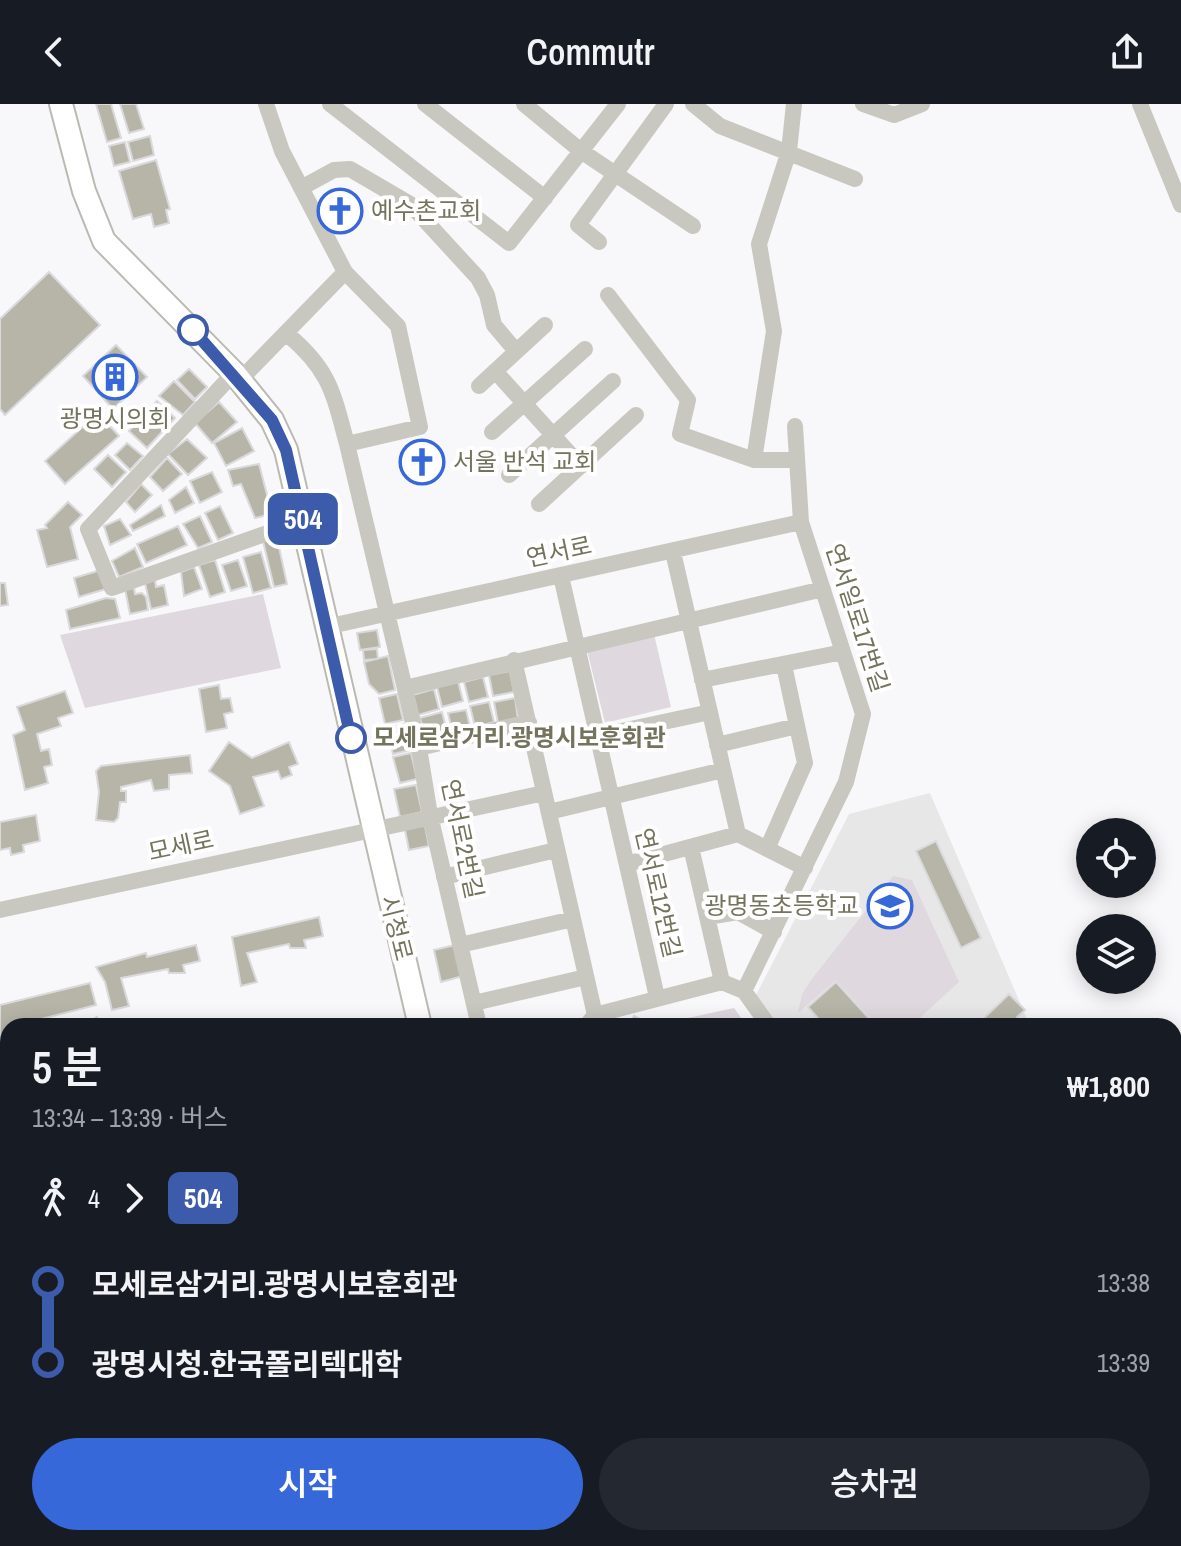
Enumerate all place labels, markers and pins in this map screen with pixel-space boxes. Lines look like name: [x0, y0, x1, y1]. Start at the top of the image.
church icon: 예수촌교회: [316, 187, 364, 235]
place label: 예수촌교회: [371, 194, 481, 226]
unlabelled marker: [178, 315, 208, 345]
building icon: 광명시의회: [91, 353, 139, 401]
place label: 광명시의회: [60, 402, 170, 434]
church icon: 서울 반석 교회: [398, 438, 446, 486]
place label: 서울 반석 교회: [453, 445, 596, 477]
place label: 모세로삼거리.광명시보훈회관: [373, 721, 666, 753]
marker: 모세로삼거리.광명시보훈회관: [336, 723, 366, 753]
school or university icon: 광명동초등학교: [866, 882, 914, 930]
place label: 광명동초등학교: [704, 889, 859, 921]

